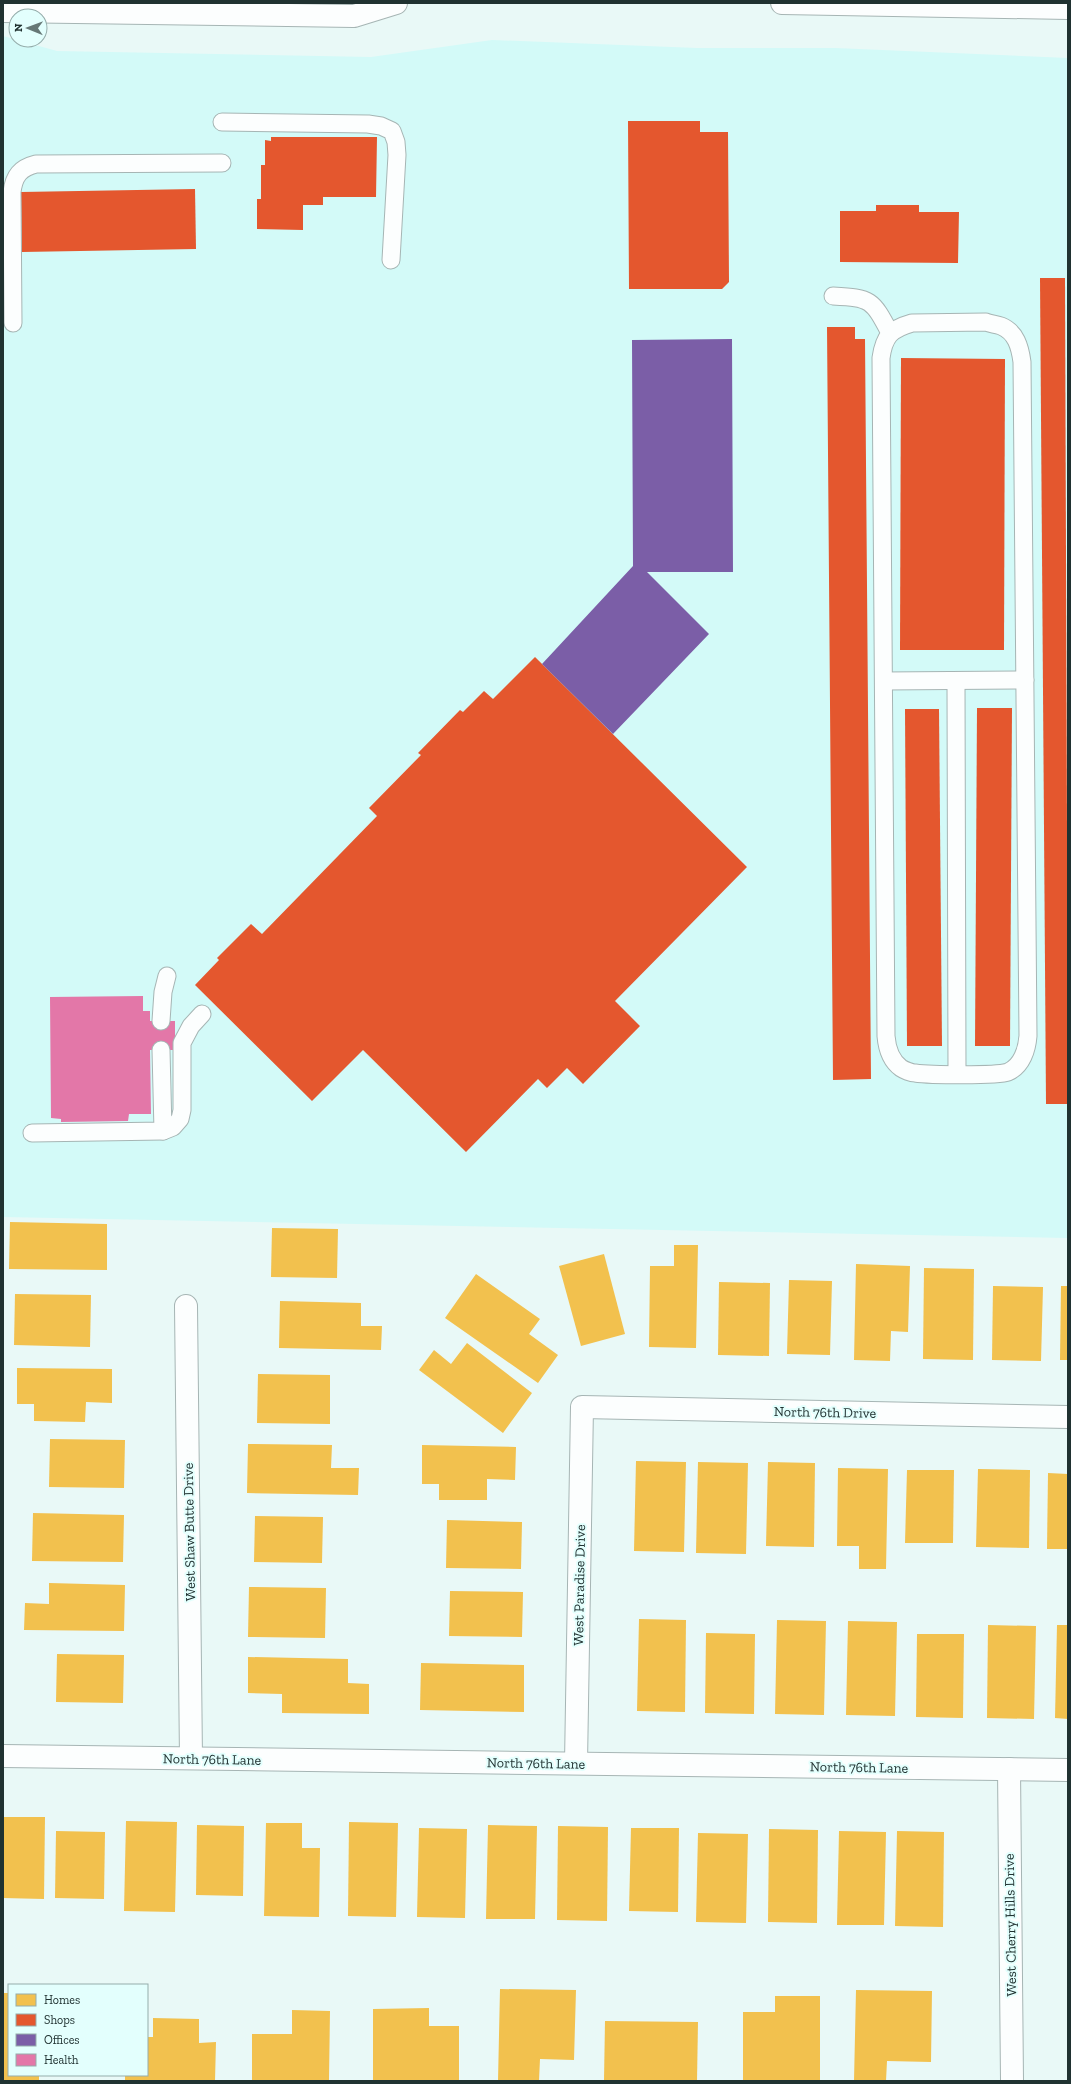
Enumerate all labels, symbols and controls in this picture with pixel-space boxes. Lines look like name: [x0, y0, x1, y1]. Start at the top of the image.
north arrow: [8, 8, 48, 48]
text: N: [12, 23, 25, 32]
street label: North 76th Drive: [774, 1403, 877, 1422]
street label: West Shaw Butte Drive: [180, 1462, 199, 1601]
street label: West Paradise Drive: [570, 1524, 589, 1646]
street label: North 76th Lane: [163, 1750, 262, 1769]
street label: North 76th Lane: [487, 1754, 586, 1773]
street label: North 76th Lane: [810, 1758, 909, 1777]
street label: West Cherry Hills Drive: [1001, 1853, 1020, 1997]
legend: [8, 1984, 148, 2076]
text: Homes: [44, 1993, 80, 2007]
text: Shops: [44, 2013, 75, 2027]
text: Offices: [44, 2033, 80, 2047]
text: Health: [44, 2053, 79, 2067]

